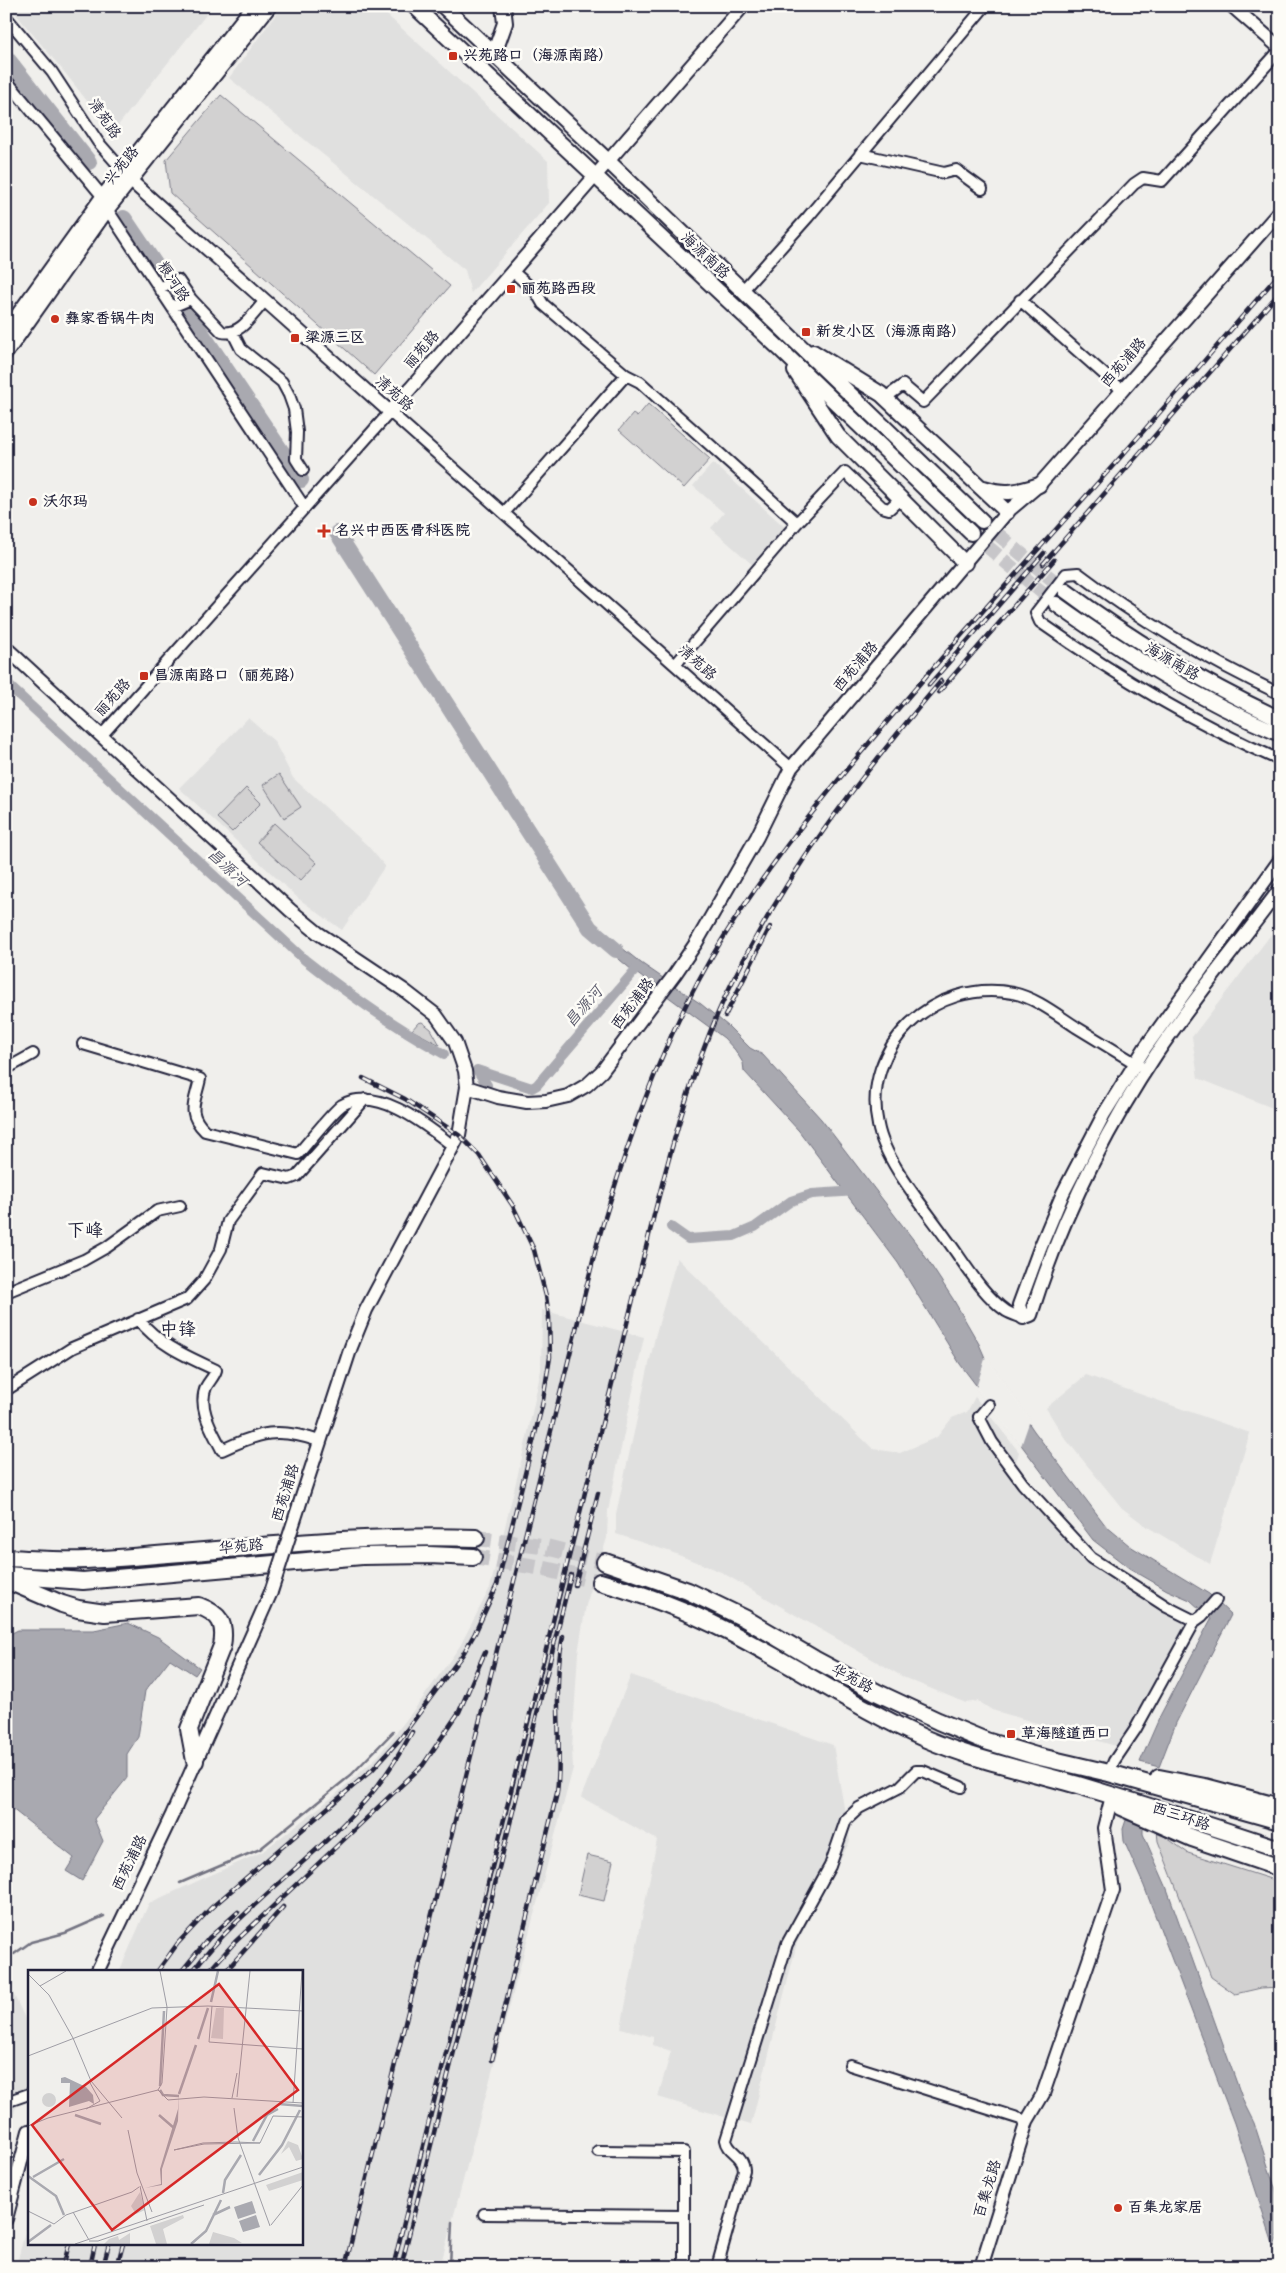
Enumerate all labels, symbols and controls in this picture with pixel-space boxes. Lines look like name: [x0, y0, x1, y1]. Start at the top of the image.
place label: 兴苑路口（海源南路）: [463, 46, 613, 66]
marker: 兴苑路口（海源南路）: [447, 50, 459, 62]
street label: 清苑路: [83, 95, 125, 143]
street label: 兴苑路: [100, 142, 144, 190]
street label: 海源南路: [676, 228, 734, 284]
street label: 粮河路: [152, 258, 194, 306]
place label: 丽苑路西段: [521, 279, 596, 299]
marker: 丽苑路西段: [505, 283, 517, 295]
place label: 彝家香锅牛肉: [65, 309, 155, 329]
marker: 彝家香锅牛肉: [49, 313, 61, 325]
place label: 新发小区（海源南路）: [816, 322, 966, 342]
street label: 丽苑路: [400, 326, 444, 374]
marker: 新发小区（海源南路）: [800, 326, 812, 338]
place label: 梁源三区: [305, 328, 365, 348]
marker: 梁源三区: [289, 332, 301, 344]
street label: 西苑浦路: [1097, 334, 1151, 392]
street label: 清苑路: [371, 372, 417, 416]
place label: 沃尔玛: [43, 492, 88, 512]
marker: 沃尔玛: [27, 496, 39, 508]
place label: 名兴中西医骨科医院: [335, 521, 470, 541]
marker: 名兴中西医骨科医院: [317, 524, 331, 538]
street label: 西苑浦路: [829, 638, 883, 696]
street label: 海源南路: [1141, 638, 1203, 686]
street label: 清苑路: [674, 641, 720, 685]
place label: 昌源南路口（丽苑路）: [154, 666, 304, 686]
marker: 昌源南路口（丽苑路）: [138, 670, 150, 682]
street label: 丽苑路: [91, 675, 135, 721]
water label: 昌源河: [202, 844, 254, 894]
street label: 西苑浦路: [607, 974, 659, 1034]
water label: 昌源河: [560, 980, 610, 1032]
district label: 下峰: [67, 1219, 103, 1243]
district label: 中锋: [160, 1318, 196, 1342]
street label: 西苑浦路: [268, 1461, 304, 1525]
street label: 华苑路: [218, 1535, 264, 1559]
street label: 华苑路: [827, 1660, 877, 1698]
place label: 草海隧道西口: [1021, 1724, 1111, 1744]
marker: 草海隧道西口: [1005, 1728, 1017, 1740]
street label: 西三环路: [1149, 1798, 1213, 1836]
street label: 西苑浦路: [108, 1832, 152, 1894]
inset map: [28, 1970, 302, 2246]
street label: 百集龙路: [970, 2157, 1006, 2221]
place label: 百集龙家居: [1128, 2198, 1203, 2218]
marker: 百集龙家居: [1112, 2202, 1124, 2214]

